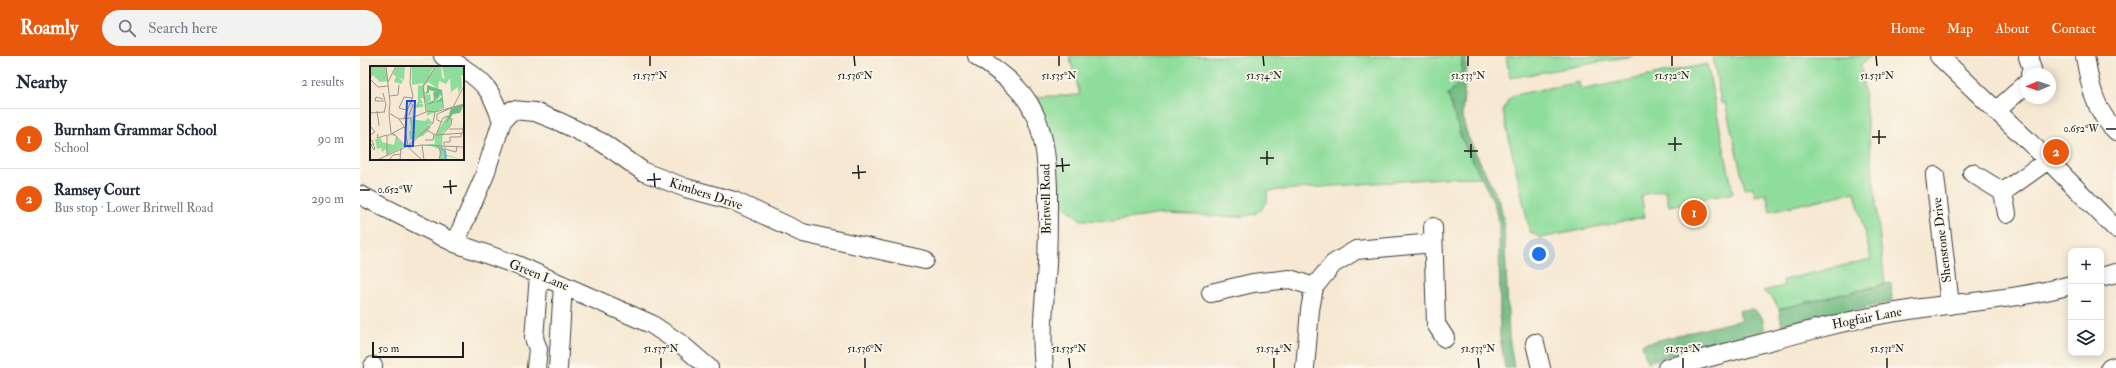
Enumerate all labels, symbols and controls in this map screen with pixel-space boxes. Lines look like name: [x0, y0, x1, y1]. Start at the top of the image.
search box: [102, 10, 382, 46]
text: Roamly: [20, 16, 78, 40]
icon: search: [116, 17, 138, 39]
text: Search here: [148, 19, 218, 38]
text: Home: [1890, 20, 1925, 37]
text: Map: [1947, 20, 1973, 37]
text: About: [1995, 20, 2029, 37]
text: Contact: [2051, 20, 2096, 37]
inset map: [370, 66, 464, 160]
north arrow: [2020, 68, 2056, 104]
text: 51.537°N: [632, 70, 668, 82]
text: 51.536°N: [837, 70, 873, 82]
text: 51.535°N: [1042, 70, 1076, 82]
text: 51.534°N: [1246, 70, 1282, 82]
text: 51.533°N: [1451, 70, 1485, 82]
text: 51.532°N: [1654, 70, 1690, 82]
text: 51.531°N: [1860, 70, 1894, 82]
text: Nearby: [16, 72, 67, 93]
text: 2 results: [301, 74, 344, 90]
text: Burnham Grammar School: [54, 121, 217, 140]
text: 0.652°W: [2063, 123, 2099, 135]
text: 1: [27, 131, 31, 147]
text: 90 m: [318, 131, 344, 147]
pin: 2: [2043, 137, 2069, 167]
text: School: [54, 140, 89, 156]
street label: Britwell Road: [1037, 163, 1055, 235]
street label: Kimbers Drive: [667, 175, 745, 214]
text: Ramsey Court: [54, 181, 140, 200]
text: 0.652°W: [377, 184, 413, 196]
text: 2: [26, 191, 32, 207]
text: 290 m: [311, 191, 344, 207]
street label: Shenstone Drive: [1929, 196, 1955, 284]
pin: 1: [1681, 198, 1707, 228]
text: Bus stop · Lower Britwell Road: [54, 200, 213, 216]
your location: [1529, 244, 1549, 264]
map controls: [2068, 248, 2104, 356]
button: +: [2068, 248, 2104, 284]
street label: Green Lane: [507, 256, 572, 294]
button: −: [2068, 284, 2104, 320]
street label: Hogfair Lane: [1831, 303, 1904, 333]
button: layers: [2068, 320, 2104, 356]
scale bar: [372, 340, 464, 359]
text: 50 m: [378, 342, 399, 355]
text: 51.537°N: [643, 343, 679, 355]
text: 51.536°N: [847, 343, 883, 355]
text: 51.535°N: [1052, 343, 1086, 355]
text: 51.534°N: [1256, 343, 1292, 355]
text: 51.533°N: [1461, 343, 1495, 355]
text: 51.532°N: [1665, 343, 1701, 355]
text: 51.531°N: [1870, 343, 1904, 355]

